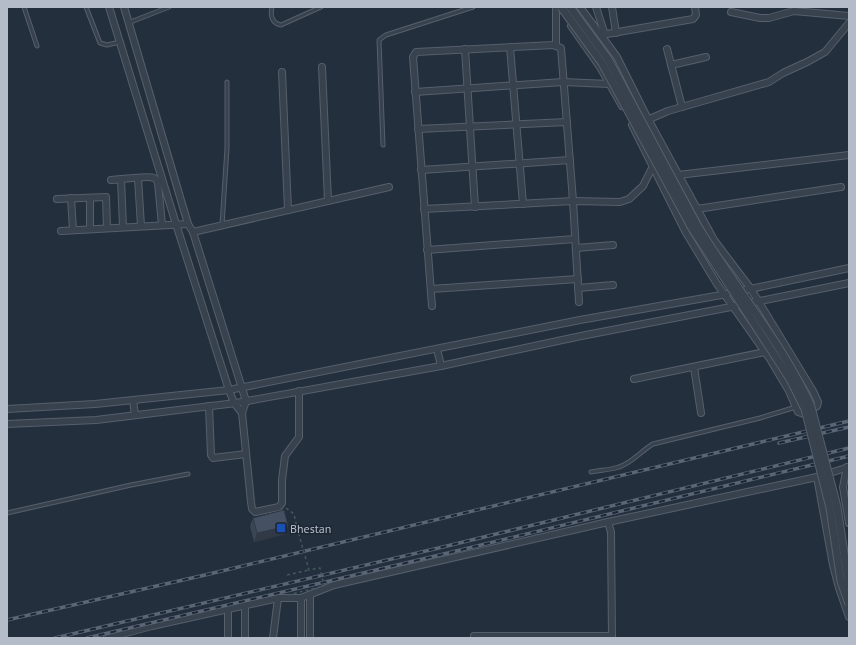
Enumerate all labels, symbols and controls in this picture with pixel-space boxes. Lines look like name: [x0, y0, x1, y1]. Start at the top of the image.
place label: Bhestan: [290, 521, 331, 536]
marker: Bhestan: [275, 522, 287, 534]

